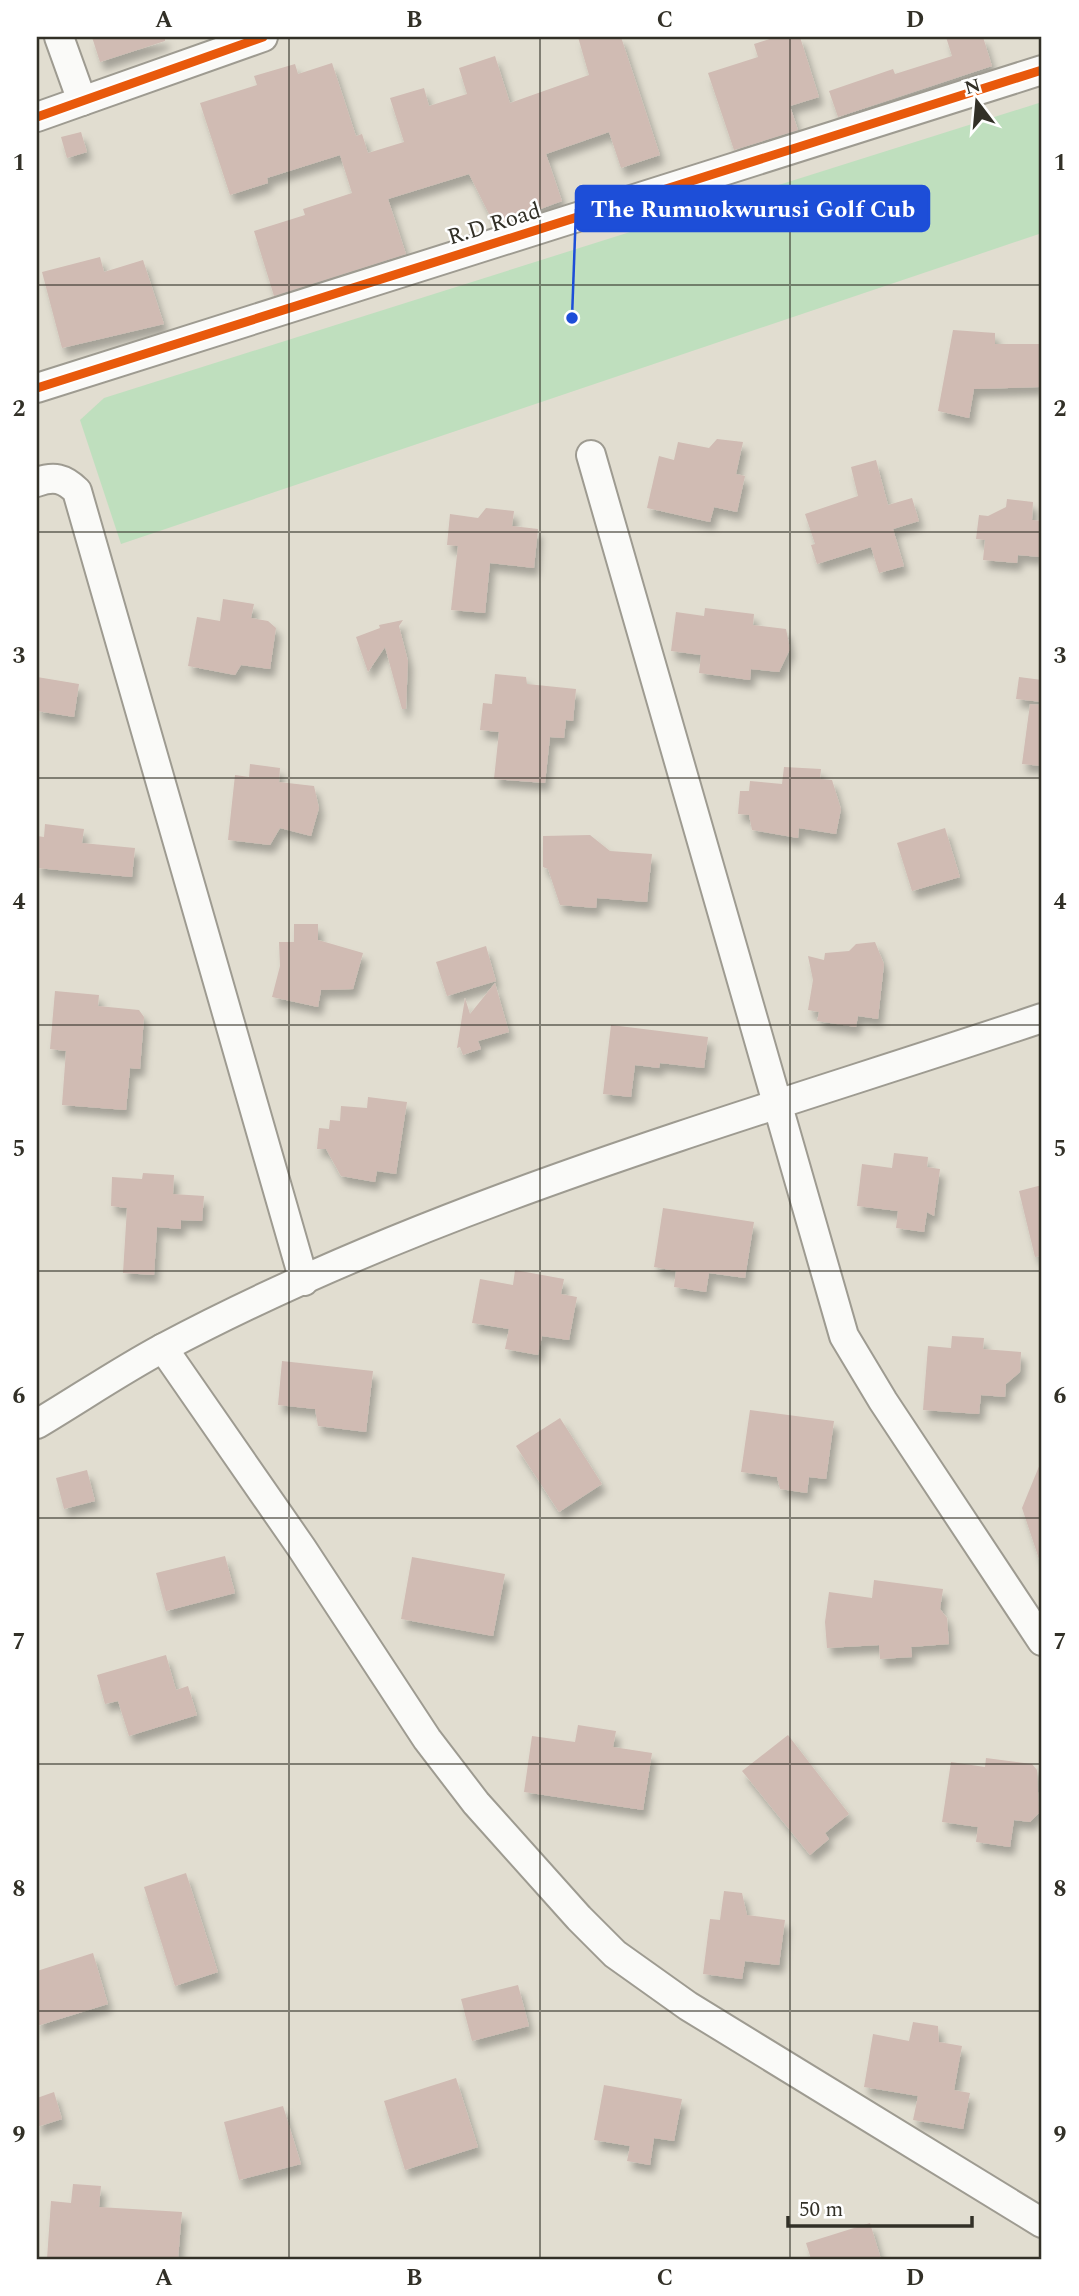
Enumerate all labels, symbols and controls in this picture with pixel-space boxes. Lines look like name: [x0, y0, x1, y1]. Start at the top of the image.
text: A: [155, 3, 173, 38]
text: B: [406, 3, 422, 38]
text: C: [657, 3, 673, 38]
text: D: [906, 3, 924, 38]
north arrow: [942, 66, 1012, 136]
text: N: [961, 71, 984, 103]
text: 1: [13, 146, 25, 181]
text: 1: [1054, 146, 1066, 181]
callout: The Rumuokwurusi Golf Cub: [576, 186, 929, 231]
text: The Rumuokwurusi Golf Cub: [591, 192, 915, 228]
street label: R.D Road: [443, 194, 546, 255]
text: 2: [13, 392, 26, 427]
text: 2: [1054, 392, 1067, 427]
text: 3: [13, 639, 26, 674]
text: 3: [1054, 639, 1067, 674]
text: 4: [13, 885, 26, 920]
text: 4: [1054, 885, 1067, 920]
text: 5: [13, 1132, 25, 1167]
text: 5: [1054, 1132, 1066, 1167]
text: 6: [13, 1379, 26, 1414]
text: 6: [1054, 1379, 1067, 1414]
text: 7: [13, 1625, 25, 1660]
text: 7: [1054, 1625, 1066, 1660]
text: 8: [13, 1872, 25, 1907]
text: 8: [1054, 1872, 1066, 1907]
text: 9: [13, 2118, 26, 2153]
text: 9: [1054, 2118, 1067, 2153]
scale bar: [788, 2184, 972, 2228]
text: 50 m: [799, 2194, 843, 2226]
text: A: [155, 2261, 173, 2296]
text: B: [406, 2261, 422, 2296]
text: C: [657, 2261, 673, 2296]
text: D: [906, 2261, 924, 2296]

